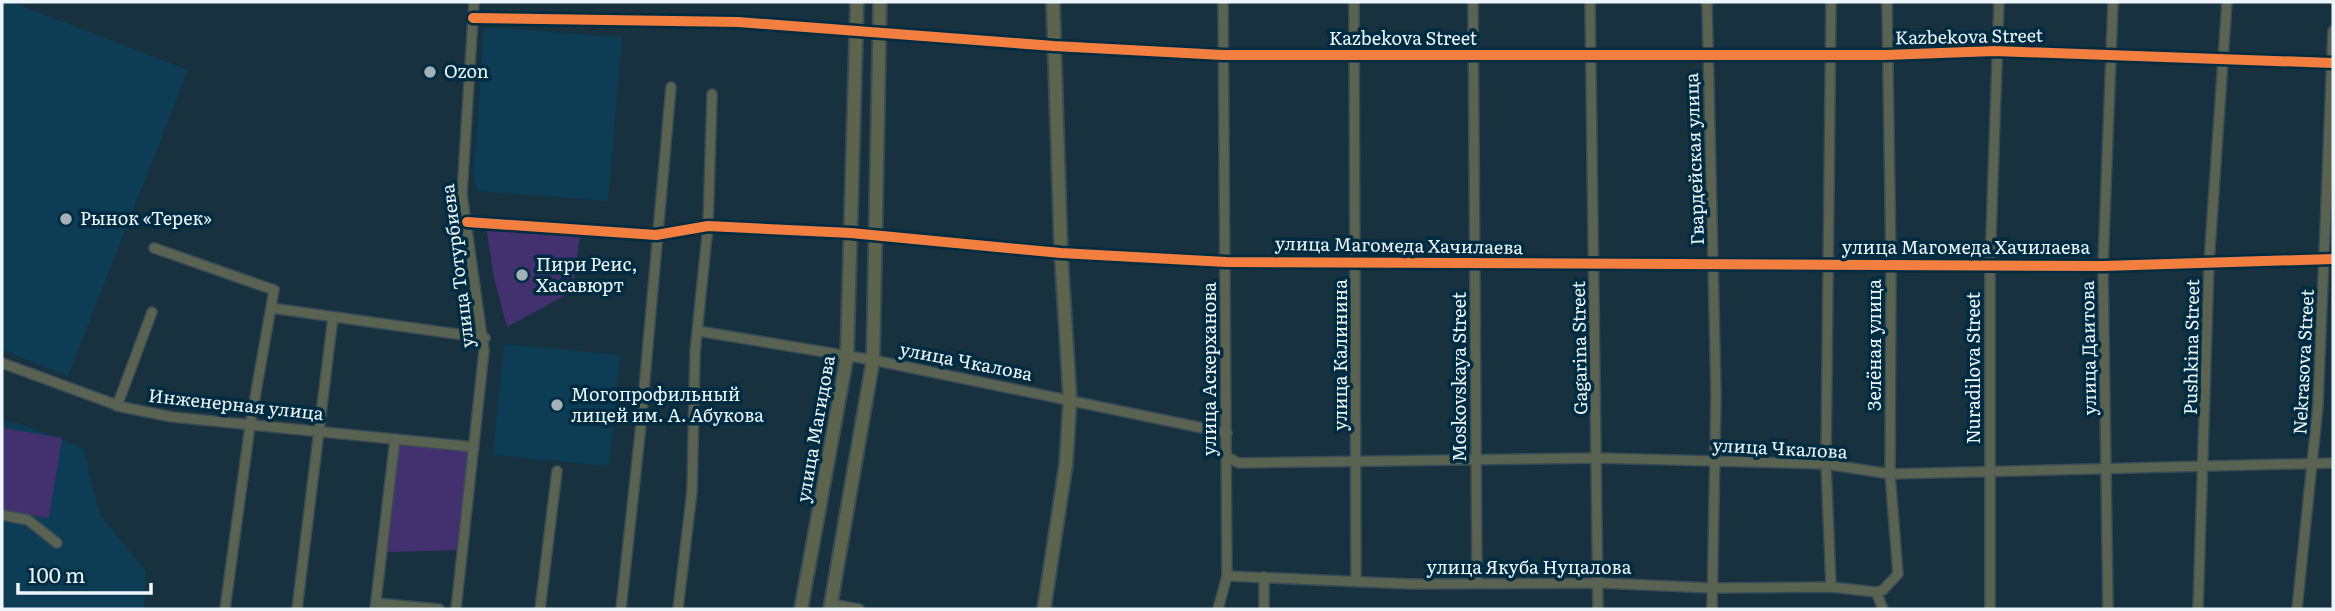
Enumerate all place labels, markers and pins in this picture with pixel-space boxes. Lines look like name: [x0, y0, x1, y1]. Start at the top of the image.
place label: Ozon: [444, 57, 489, 84]
marker: Ozon: [422, 64, 438, 80]
place label: Рынок «Терек»: [80, 204, 212, 231]
marker: Рынок «Терек»: [58, 211, 74, 227]
place label: Пири Реис, Хасавюрт: [536, 250, 637, 298]
marker: Пири Реис, Хасавюрт: [514, 267, 530, 283]
place label: Могопрофильный лицей им. А. Абукова: [571, 380, 764, 428]
marker: Могопрофильный лицей им. А. Абукова: [549, 397, 565, 413]

